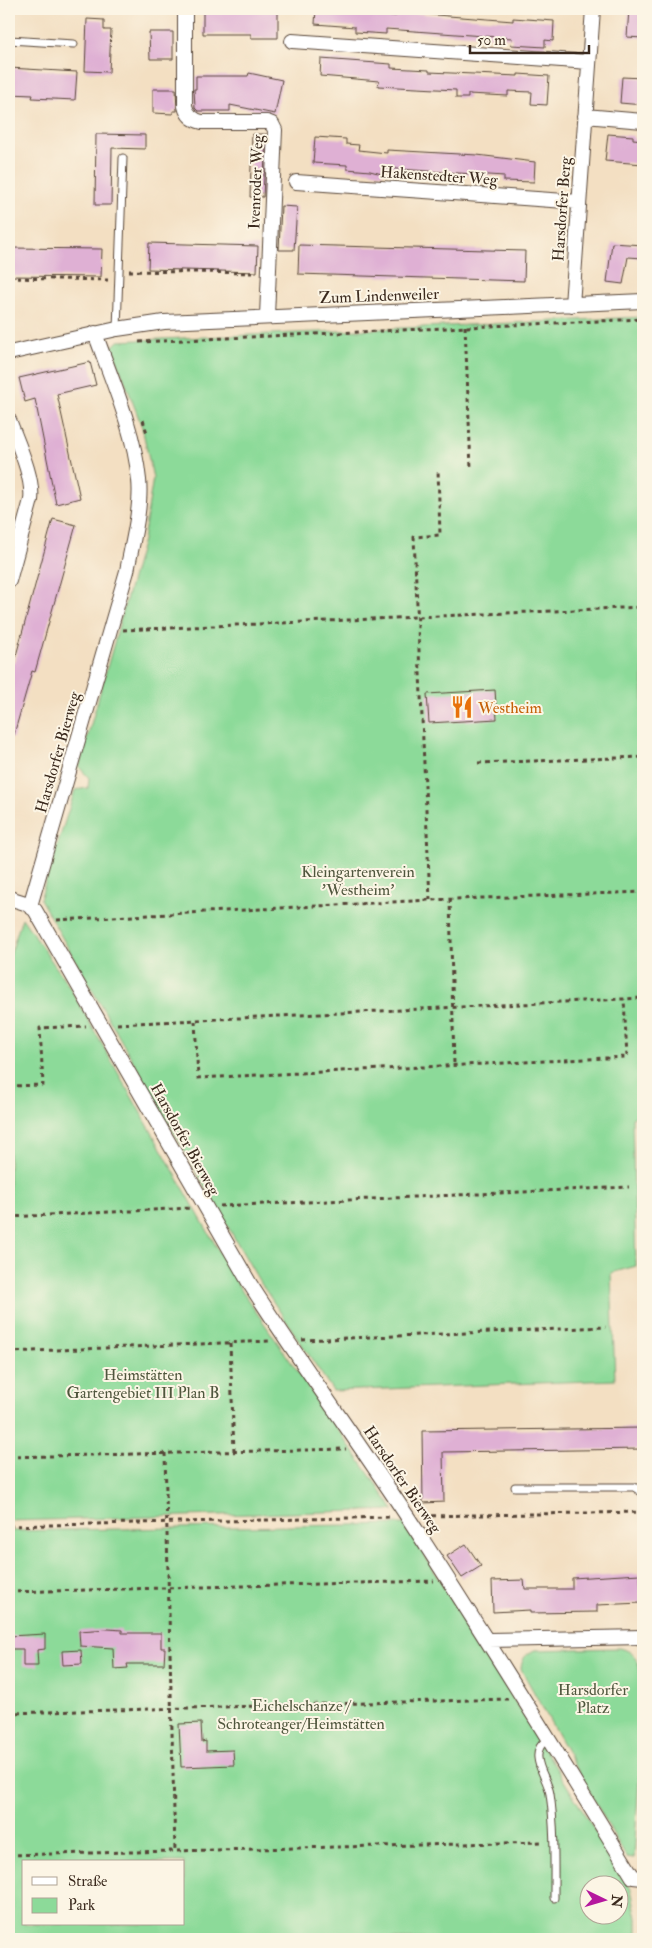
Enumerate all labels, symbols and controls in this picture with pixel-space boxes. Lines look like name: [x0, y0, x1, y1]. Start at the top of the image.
scale bar: [470, 22, 588, 54]
text: 50 m: [477, 31, 506, 50]
street label: Ivenroder Weg: [244, 133, 268, 230]
street label: Harsdorfer Berg: [548, 155, 576, 262]
street label: Hakenstedter Weg: [379, 162, 500, 190]
street label: Zum Lindenweiler: [319, 284, 439, 308]
street label: Harsdorfer Bierweg: [31, 688, 85, 815]
restaurant icon: Westheim: [449, 694, 475, 720]
place label: Westheim: [477, 698, 543, 718]
park label: Kleingartenverein 'Westheim': [301, 862, 415, 900]
street label: Harsdorfer Bierweg: [146, 1080, 225, 1200]
park label: Heimstätten Gartengebiet III Plan B: [67, 1365, 219, 1403]
street label: Harsdorfer Bierweg: [359, 1422, 446, 1538]
park label: Harsdorfer Platz: [558, 1680, 628, 1718]
park label: Eichelschanze / Schroteanger/Heimstätten: [217, 1696, 385, 1734]
legend: [22, 1860, 185, 1926]
text: Straße: [68, 1872, 107, 1891]
north arrow: [580, 1876, 630, 1926]
text: N: [607, 1893, 626, 1909]
text: Park: [68, 1896, 95, 1915]

